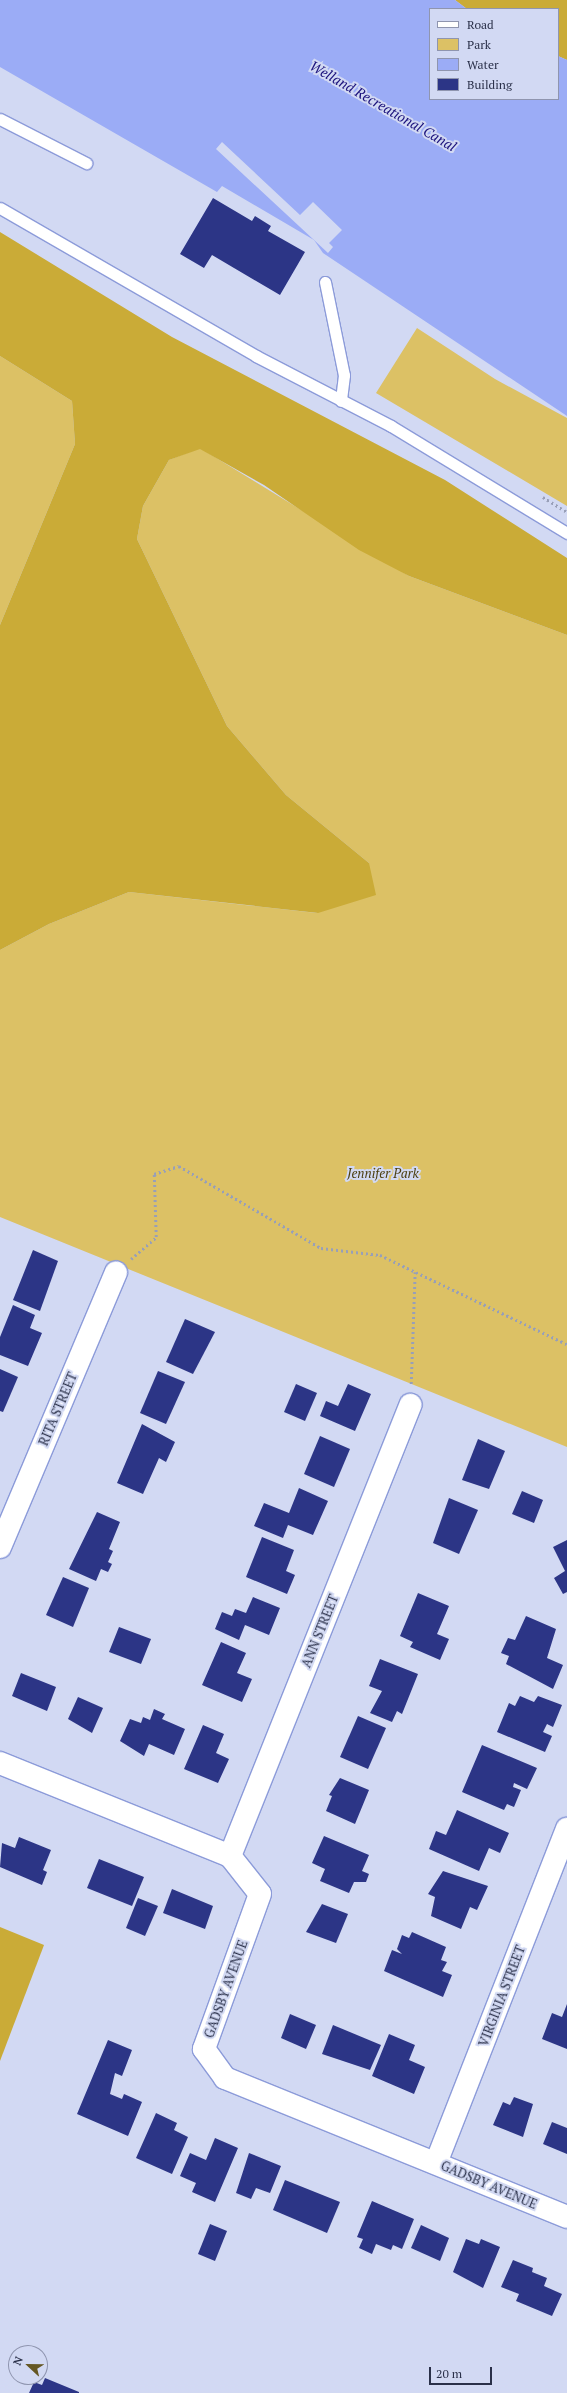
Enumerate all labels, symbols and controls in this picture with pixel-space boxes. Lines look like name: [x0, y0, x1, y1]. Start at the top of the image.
legend: [429, 8, 559, 100]
text: Road: [467, 17, 494, 32]
text: Park: [467, 37, 491, 52]
water label: Welland Recreational Canal: [307, 57, 459, 155]
text: Water: [467, 57, 499, 72]
text: Building: [467, 77, 512, 92]
park label: Jennifer Park: [347, 1165, 419, 1181]
street label: RITA STREET: [36, 1370, 80, 1448]
street label: ANN STREET: [298, 1592, 342, 1670]
street label: GADSBY AVENUE: [201, 1938, 251, 2040]
street label: VIRGINIA STREET: [475, 1943, 529, 2049]
street label: GADSBY AVENUE: [438, 2158, 540, 2212]
north arrow: [8, 2345, 48, 2385]
text: N: [10, 2354, 26, 2367]
scale bar: [431, 2359, 494, 2385]
text: 20 m: [436, 2366, 462, 2381]

